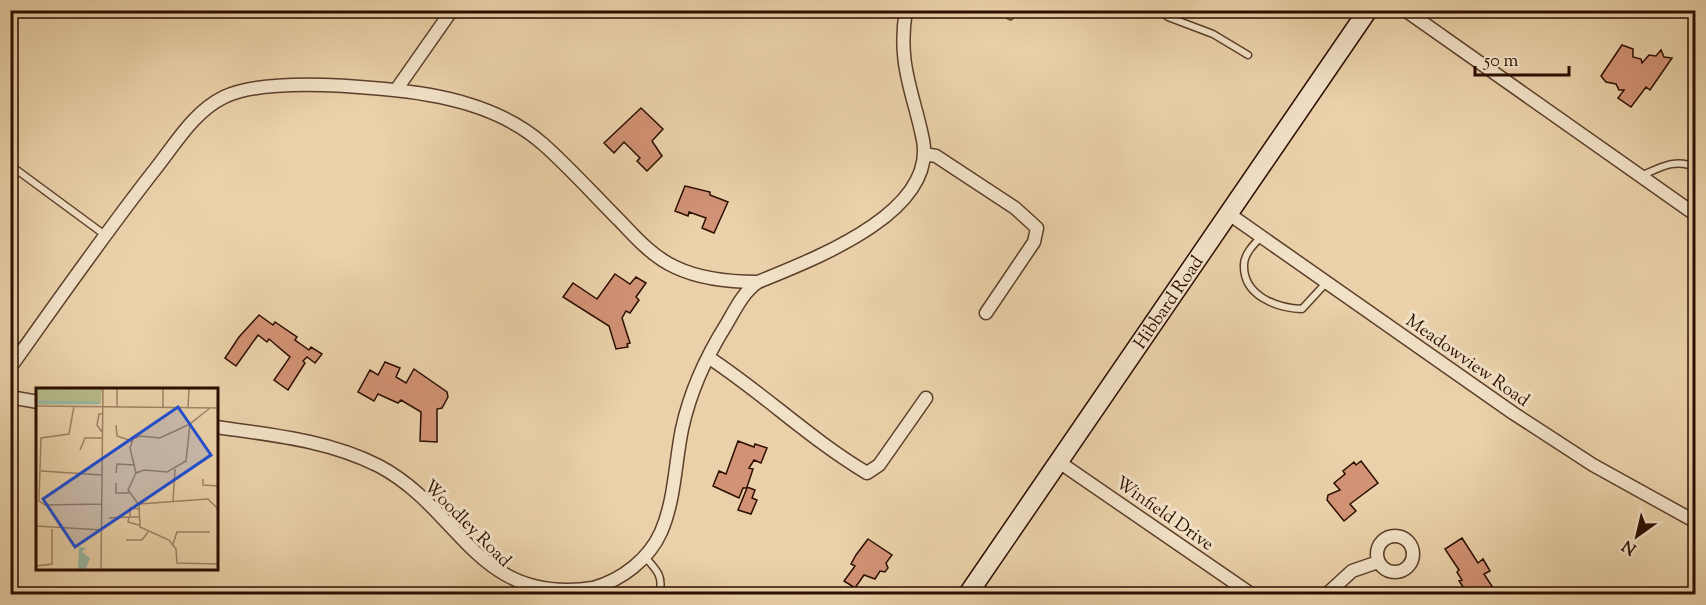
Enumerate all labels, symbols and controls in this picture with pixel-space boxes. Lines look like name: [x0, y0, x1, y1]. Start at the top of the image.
scale bar: [1475, 39, 1570, 77]
text: 50 m: [1483, 49, 1519, 75]
street label: Hibbard Road: [1128, 251, 1211, 355]
street label: Meadowview Road: [1400, 309, 1534, 414]
inset map: [36, 388, 218, 569]
street label: Winfield Drive: [1109, 471, 1218, 558]
street label: Woodley Road: [417, 475, 516, 574]
north arrow: [1607, 506, 1667, 566]
text: N: [1618, 533, 1642, 559]

